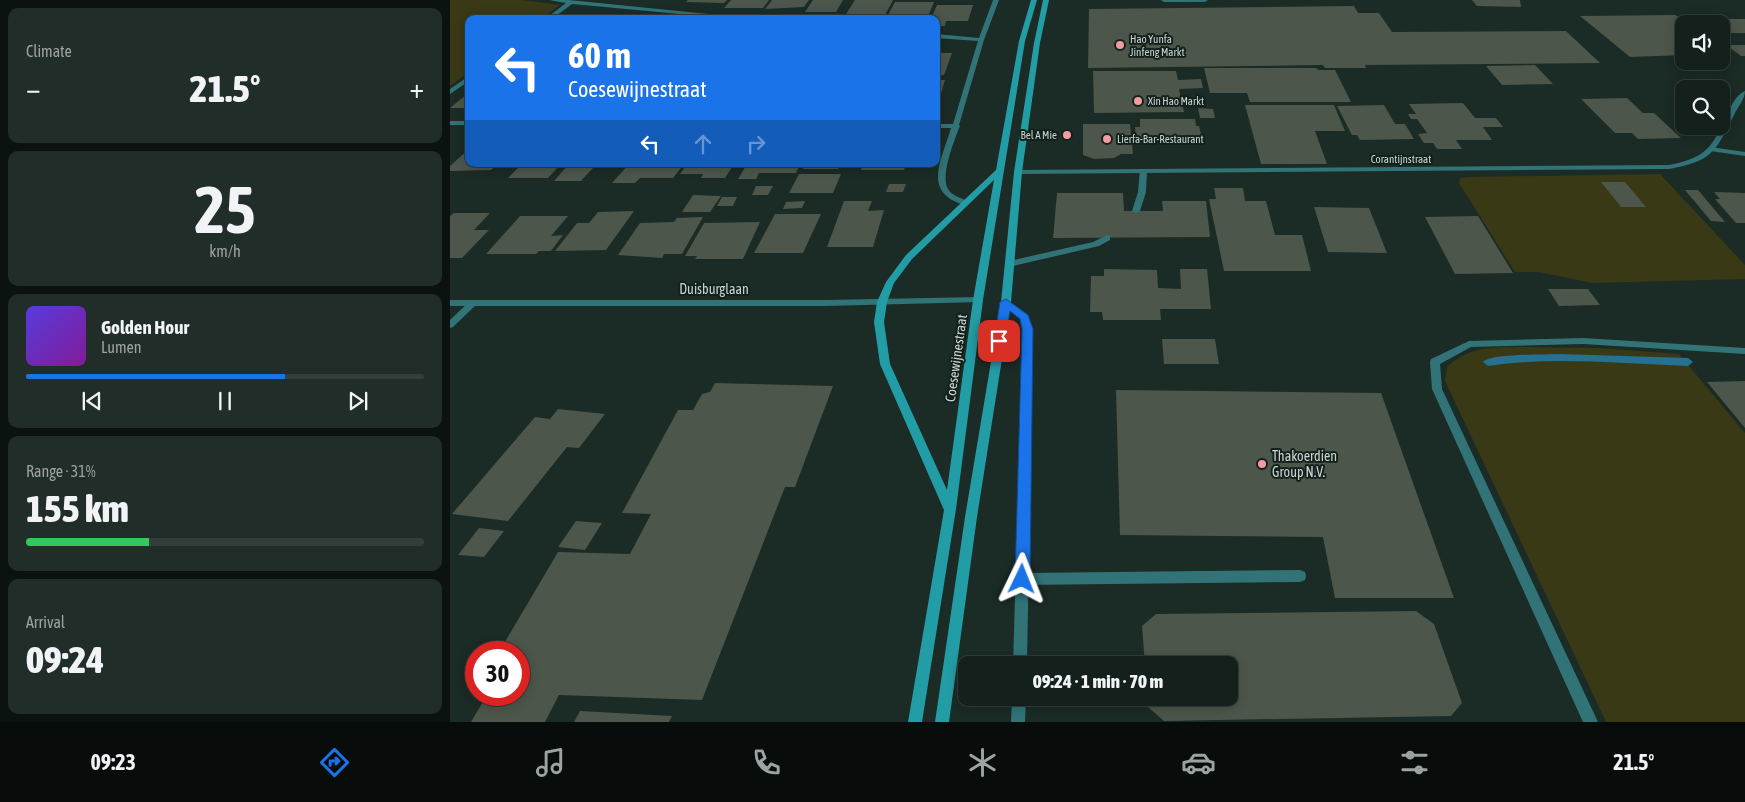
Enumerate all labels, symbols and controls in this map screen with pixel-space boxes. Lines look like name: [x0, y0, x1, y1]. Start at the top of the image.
map controls: [1675, 15, 1730, 135]
button: sound: [1675, 15, 1730, 70]
place label: Hao Yunfa Jinfeng Markt: [1130, 33, 1185, 58]
icon: left: [485, 35, 550, 100]
text: 60 m: [568, 35, 631, 75]
marker: Hao Yunfa Jinfeng Markt: [1114, 39, 1126, 51]
text: Climate: [26, 42, 72, 60]
text: 21.5°: [190, 67, 260, 110]
text: −: [26, 72, 41, 104]
text: +: [409, 72, 424, 104]
text: Coesewijnestraat: [568, 76, 707, 102]
button: search: [1675, 80, 1730, 135]
marker: Xin Hao Markt: [1132, 95, 1144, 107]
place label: Xin Hao Markt: [1148, 95, 1204, 107]
place label: Bel A Mie: [1021, 129, 1057, 141]
marker: Bel A Mie: [1061, 129, 1073, 141]
icon: left: [636, 130, 664, 158]
icon: ahead: [689, 130, 717, 158]
icon: right: [742, 130, 770, 158]
marker: Lierfa-Bar-Restaurant: [1101, 133, 1113, 145]
place label: Lierfa-Bar-Restaurant: [1117, 133, 1204, 145]
street label: Corantijnstraat: [1371, 153, 1431, 165]
text: 25: [194, 172, 256, 247]
text: km/h: [209, 242, 241, 260]
street label: Duisburglaan: [679, 281, 749, 297]
street label: Coesewijnestraat: [942, 313, 970, 403]
text: Golden Hour: [101, 316, 189, 338]
pin: [978, 320, 1020, 362]
icon: arrive: [985, 327, 1013, 355]
text: Lumen: [101, 338, 141, 356]
icon: previous: [78, 387, 106, 415]
icon: pause: [211, 387, 239, 415]
icon: next: [344, 387, 372, 415]
place label: Thakoerdien Group N.V.: [1272, 448, 1337, 480]
marker: Thakoerdien Group N.V.: [1256, 458, 1268, 470]
text: Range · 31%: [26, 462, 96, 480]
text: 155 km: [26, 487, 129, 530]
position arrow: [995, 552, 1047, 604]
text: Arrival: [26, 613, 65, 631]
text: 09:24: [26, 638, 104, 681]
speed limit sign: 30: [465, 641, 530, 706]
text: 09:24 · 1 min · 70 m: [1033, 670, 1163, 692]
icon: directions: [317, 745, 352, 780]
icon: music: [533, 745, 568, 780]
icon: phone: [749, 745, 784, 780]
icon: climate: [965, 745, 1000, 780]
icon: car: [1181, 745, 1216, 780]
icon: filters: [1397, 745, 1432, 780]
text: 09:23: [91, 749, 136, 775]
text: 21.5°: [1613, 749, 1654, 775]

